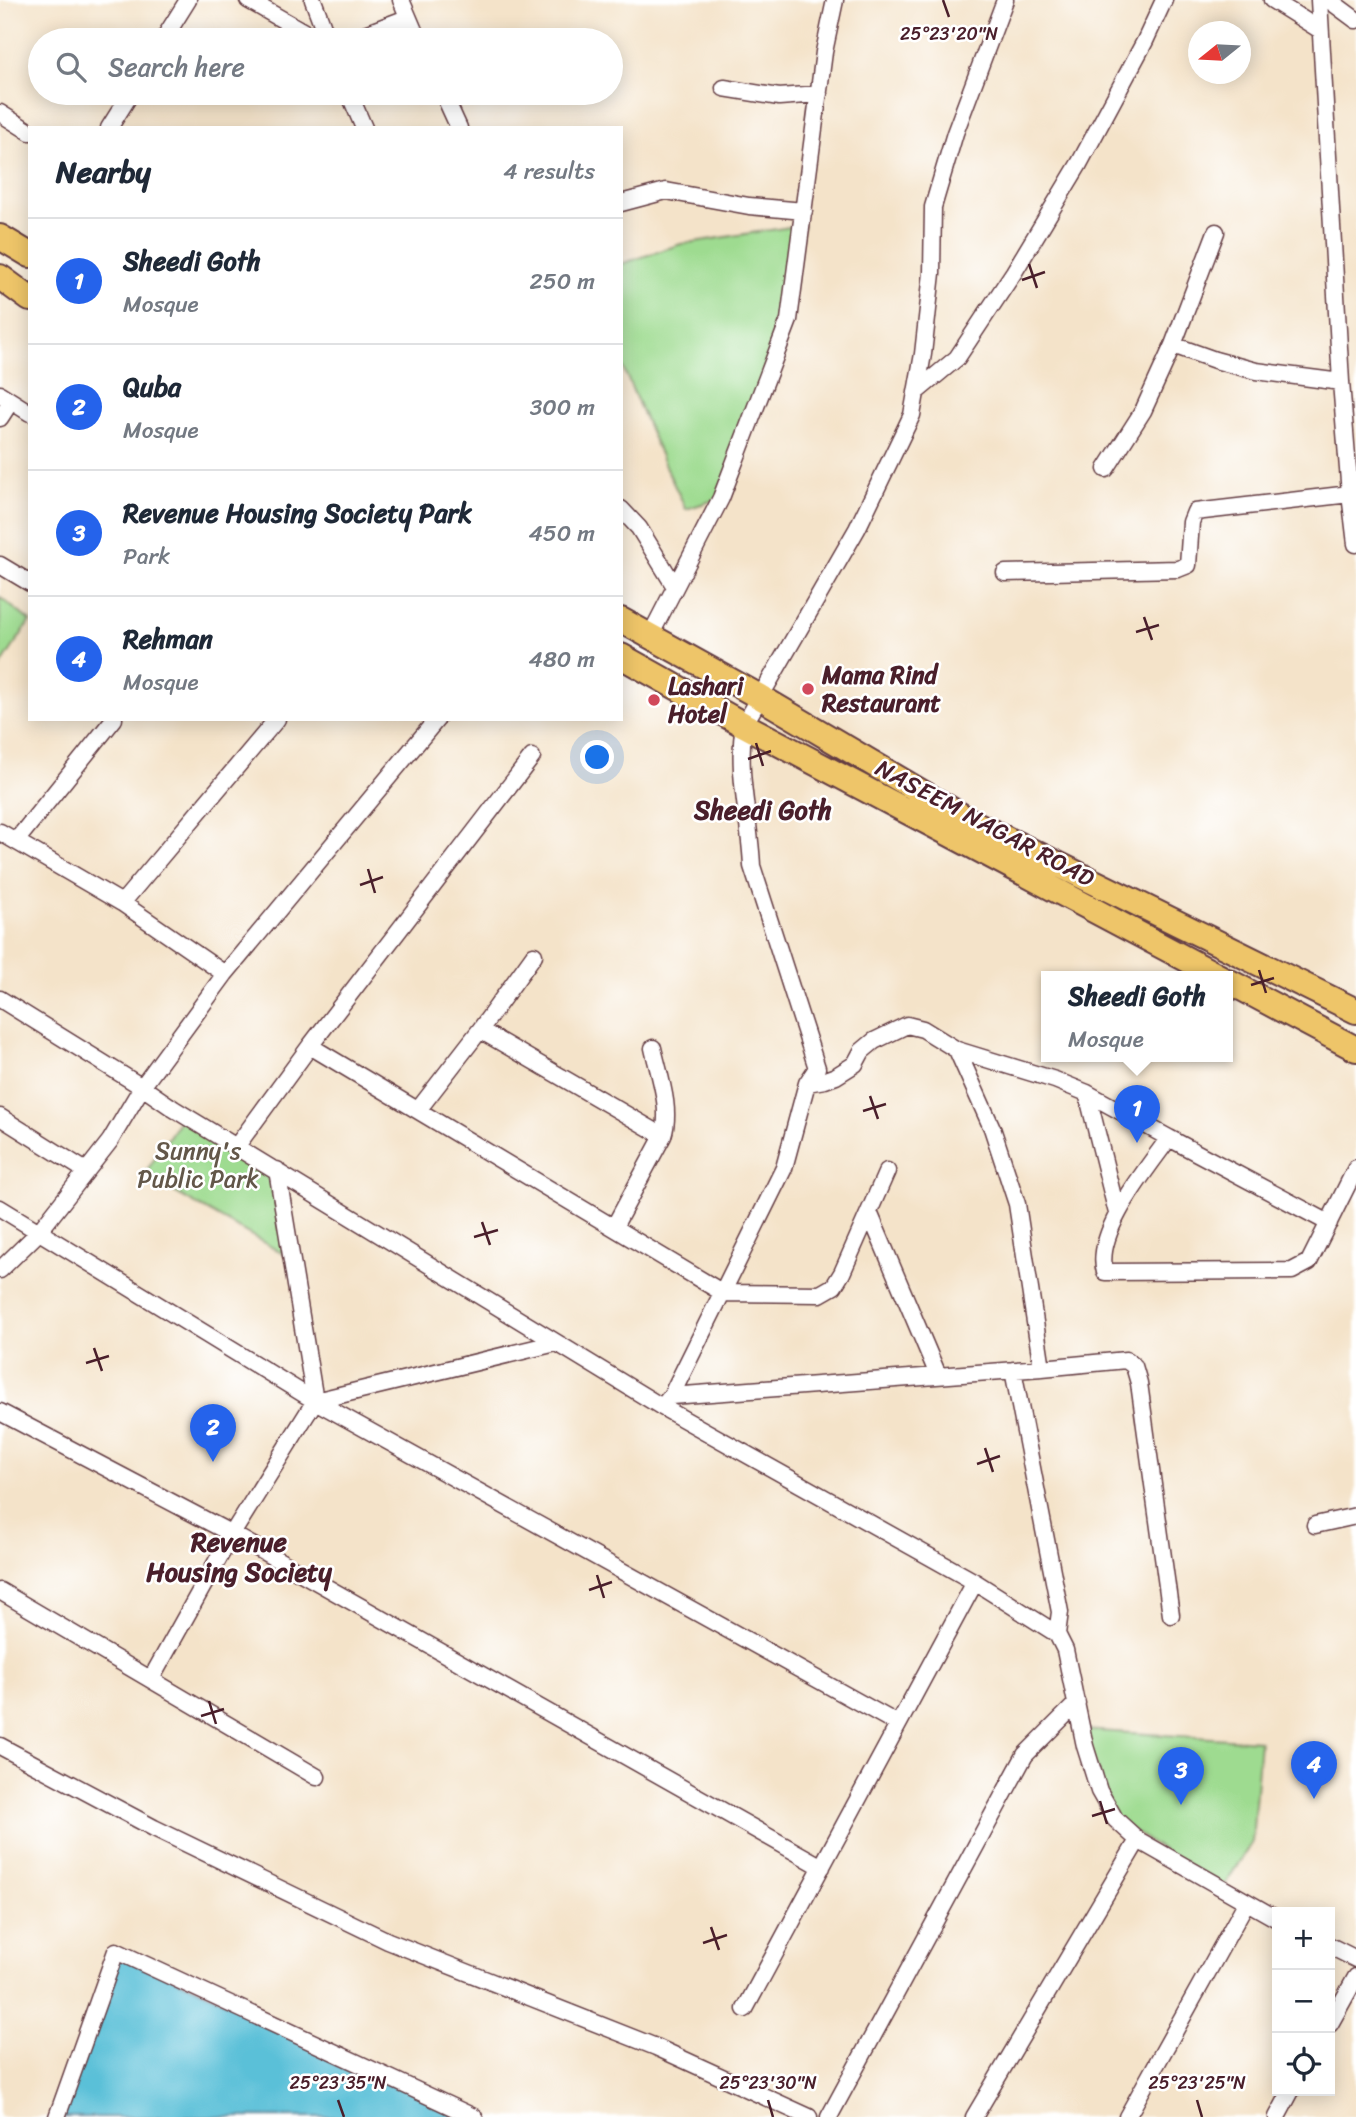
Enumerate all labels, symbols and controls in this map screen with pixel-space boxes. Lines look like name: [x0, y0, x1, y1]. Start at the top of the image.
text: 25°23'20"N: [900, 18, 998, 50]
north arrow: [1188, 21, 1251, 84]
search box: [28, 28, 623, 105]
text: Search here: [108, 44, 245, 90]
icon: search: [52, 48, 90, 86]
text: Nearby: [56, 145, 151, 199]
text: 4 results: [503, 151, 595, 192]
text: Sheedi Goth: [123, 238, 261, 284]
text: 1: [74, 261, 84, 302]
text: 250 m: [529, 261, 595, 302]
text: Mosque: [123, 284, 199, 325]
text: Quba: [123, 364, 181, 410]
text: 2: [72, 387, 86, 428]
text: 300 m: [530, 387, 595, 428]
text: Mosque: [123, 410, 199, 451]
text: Revenue Housing Society Park: [123, 490, 472, 536]
text: 3: [73, 513, 85, 554]
text: 450 m: [528, 513, 595, 554]
text: Park: [123, 536, 170, 577]
text: Rehman: [123, 616, 213, 662]
text: 4: [72, 639, 86, 680]
text: 480 m: [529, 639, 595, 680]
place label: Mama Rind Restaurant: [821, 654, 941, 724]
text: Mosque: [123, 662, 199, 703]
place label: Lashari Hotel: [668, 665, 745, 735]
marker: Mama Rind Restaurant: [800, 681, 816, 697]
marker: Lashari Hotel: [646, 692, 662, 708]
your location: [580, 740, 614, 774]
street label: NASEEM NAGAR ROAD: [868, 747, 1103, 899]
district label: Sheedi Goth: [693, 787, 832, 833]
popup: [1041, 971, 1233, 1062]
text: Sheedi Goth: [1068, 973, 1206, 1019]
text: Mosque: [1068, 1019, 1144, 1060]
pin: 1: [1114, 1085, 1160, 1143]
park label: Sunny's Public Park: [137, 1130, 259, 1200]
pin: 2: [190, 1404, 236, 1462]
district label: Revenue Housing Society: [146, 1519, 332, 1595]
pin: 4: [1291, 1741, 1337, 1799]
pin: 3: [1158, 1747, 1204, 1805]
map controls: [1272, 1907, 1335, 2096]
button: +: [1272, 1907, 1335, 1970]
button: −: [1272, 1970, 1335, 2033]
button: locate: [1272, 2033, 1335, 2096]
text: 25°23'35"N: [290, 2067, 387, 2099]
text: 25°23'30"N: [719, 2067, 817, 2099]
text: 25°23'25"N: [1148, 2067, 1246, 2099]

